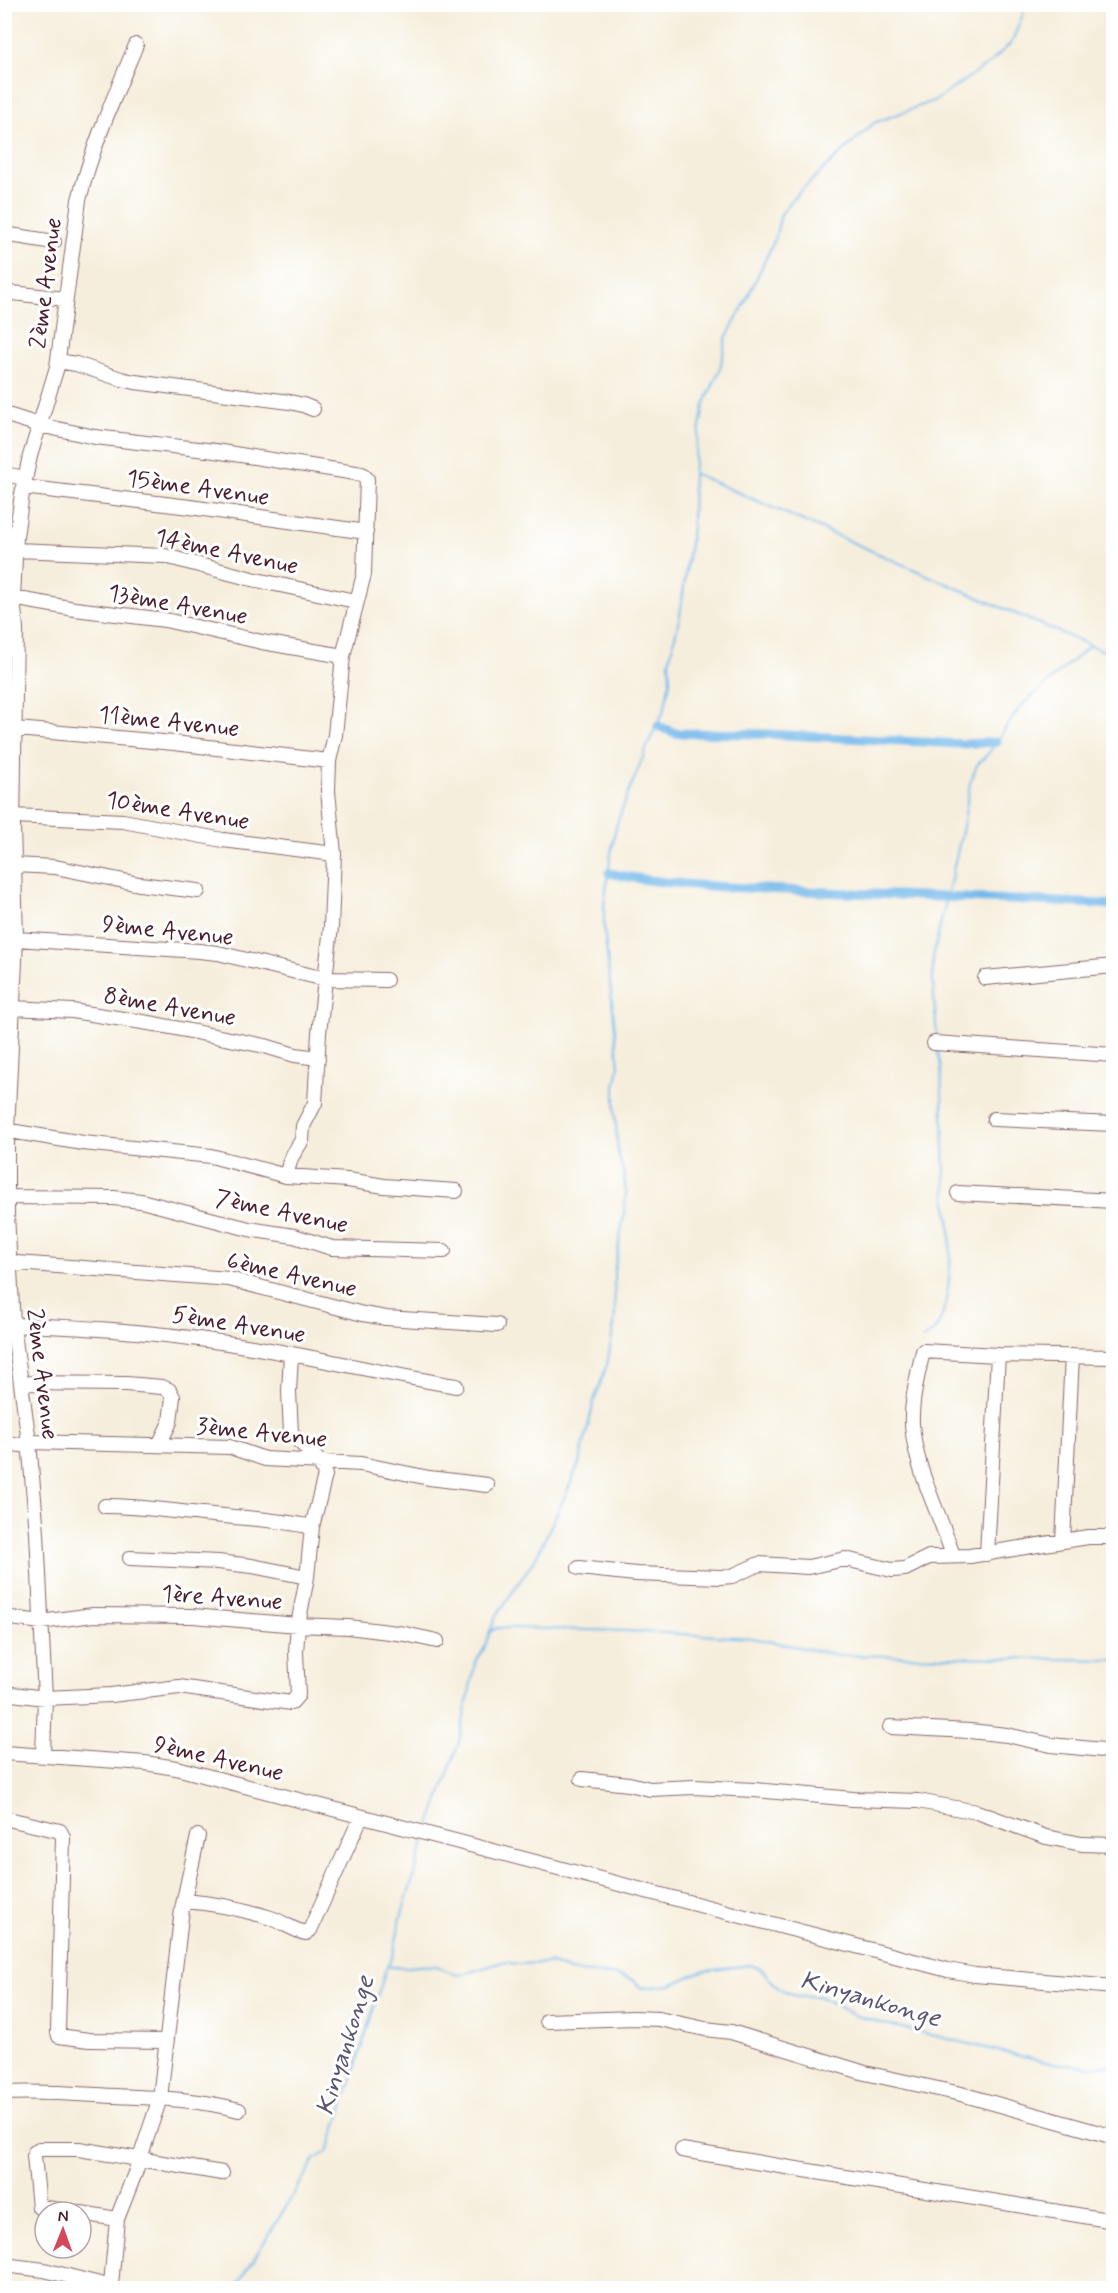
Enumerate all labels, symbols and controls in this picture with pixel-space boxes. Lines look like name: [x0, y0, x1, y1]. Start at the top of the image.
street label: 2ème Avenue: [23, 216, 70, 351]
street label: 15ème Avenue: [124, 463, 271, 514]
street label: 14ème Avenue: [152, 522, 301, 583]
street label: 13ème Avenue: [106, 578, 250, 633]
street label: 11ème Avenue: [97, 700, 241, 745]
street label: 10ème Avenue: [104, 785, 252, 838]
street label: 9ème Avenue: [101, 909, 235, 954]
street label: 8ème Avenue: [101, 981, 238, 1034]
street label: 7ème Avenue: [212, 1183, 351, 1242]
street label: 6ème Avenue: [224, 1245, 360, 1305]
street label: 5ème Avenue: [170, 1300, 308, 1351]
street label: 2ème Avenue: [18, 1307, 65, 1442]
street label: 3ème Avenue: [195, 1411, 329, 1456]
street label: 1ère Avenue: [160, 1579, 284, 1618]
street label: 9ème Avenue: [151, 1729, 287, 1789]
water label: Kinyankonge: [796, 1964, 946, 2037]
water label: Kinyankonge: [309, 1970, 384, 2120]
north arrow: [33, 2200, 93, 2260]
text: N: [58, 2206, 69, 2227]

